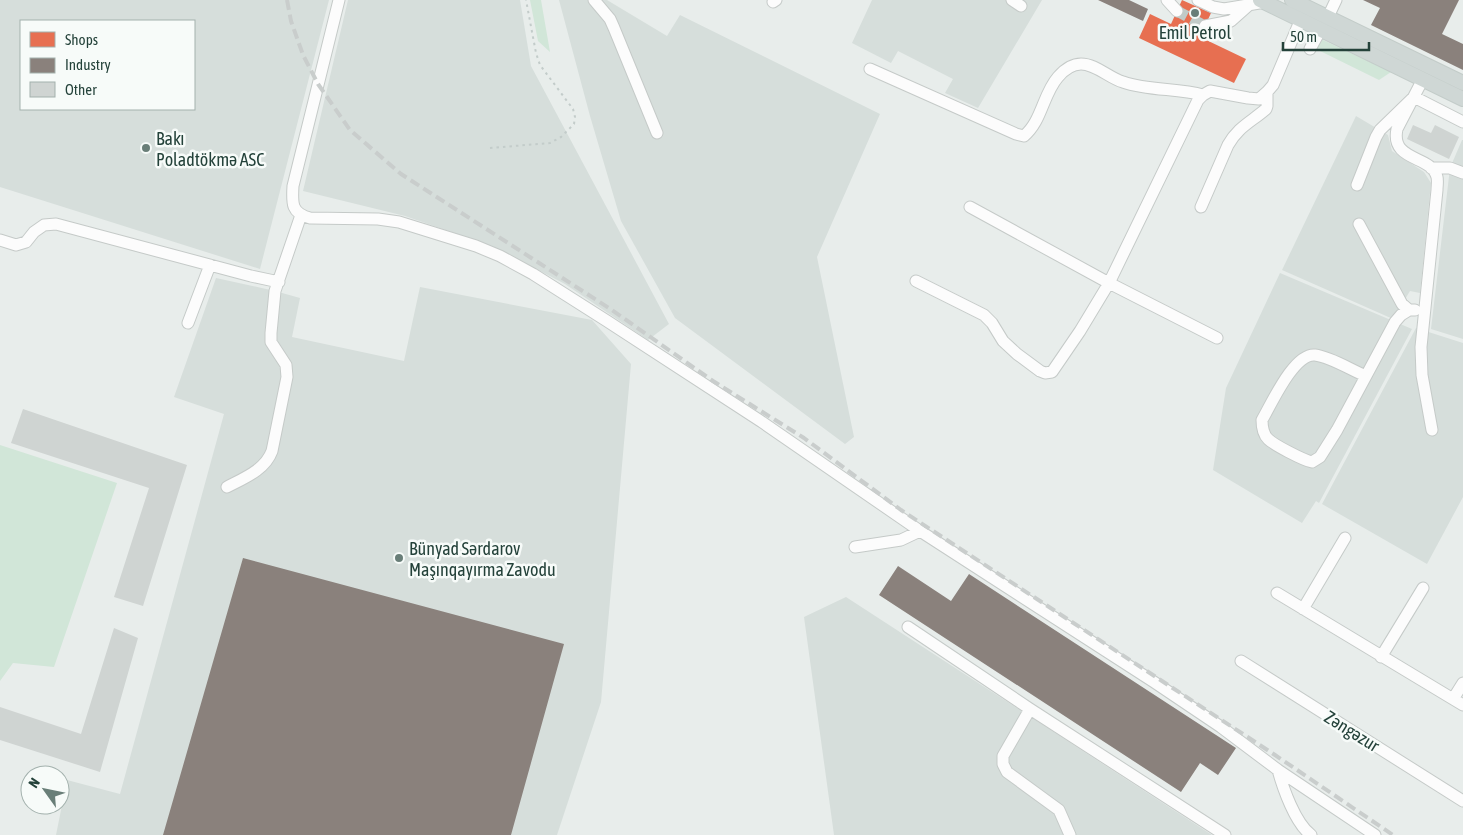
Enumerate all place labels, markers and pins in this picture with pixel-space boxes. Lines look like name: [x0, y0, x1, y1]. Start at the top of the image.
marker: Emil Petrol: [1189, 7, 1201, 19]
place label: Emil Petrol: [1159, 22, 1231, 43]
place label: Bakı Poladtökmə ASC: [156, 128, 264, 170]
marker: Bakı Poladtökmə ASC: [140, 142, 152, 154]
place label: Bünyad Sərdarov Maşınqayırma Zavodu: [409, 538, 556, 580]
marker: Bünyad Sərdarov Maşınqayırma Zavodu: [393, 552, 405, 564]

